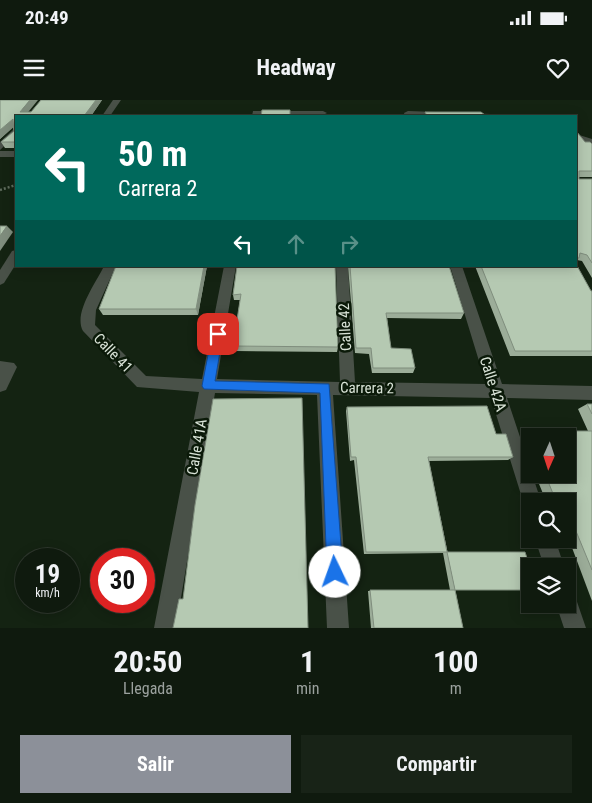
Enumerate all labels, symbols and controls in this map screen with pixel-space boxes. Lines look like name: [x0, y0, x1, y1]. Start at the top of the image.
text: 20:49: [25, 6, 69, 29]
icon: menu: [20, 54, 48, 82]
icon: heart: [544, 54, 572, 82]
text: Headway: [256, 55, 336, 80]
text: 50 m: [118, 134, 187, 175]
icon: left: [35, 135, 100, 200]
text: Carrera 2: [118, 176, 197, 201]
icon: left: [229, 230, 257, 258]
icon: ahead: [282, 230, 310, 258]
icon: right: [335, 230, 363, 258]
street label: Calle 42: [335, 303, 355, 351]
pin: [197, 313, 239, 355]
icon: arrive: [204, 320, 232, 348]
street label: Calle 41: [90, 330, 136, 376]
street label: Calle 42A: [476, 354, 510, 414]
street label: Carrera 2: [340, 379, 394, 397]
street label: Calle 41A: [183, 417, 211, 476]
north arrow: [521, 428, 576, 482]
map controls: [521, 428, 576, 613]
button: search: [521, 493, 576, 548]
position arrow: [308, 545, 360, 597]
speed limit sign: 30: [90, 548, 155, 613]
button: layers: [521, 558, 576, 613]
text: 19: [35, 560, 60, 589]
text: km/h: [35, 586, 60, 600]
text: 20:50: [114, 644, 182, 679]
text: 1: [300, 644, 315, 679]
text: 100: [433, 644, 478, 679]
text: Llegada: [123, 679, 173, 698]
text: min: [296, 679, 319, 698]
text: m: [450, 679, 462, 698]
button: Salir: [20, 735, 291, 793]
button: Compartir: [301, 735, 572, 793]

